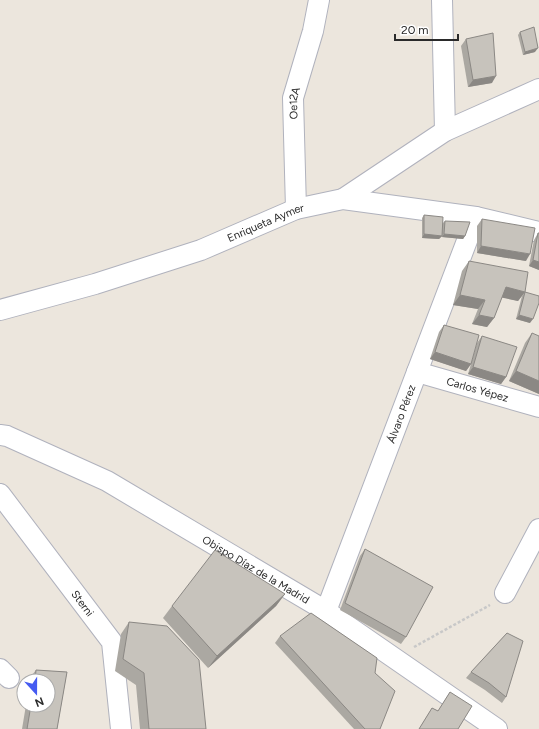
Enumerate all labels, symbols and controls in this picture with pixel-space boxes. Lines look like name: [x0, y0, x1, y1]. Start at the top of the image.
scale bar: [395, 16, 458, 42]
text: 20 m: [401, 23, 429, 37]
street label: Oe12A: [286, 85, 303, 120]
street label: Enriqueta Aymer: [225, 201, 305, 244]
street label: Carlos Yépez: [445, 374, 510, 404]
street label: Álvaro Pérez: [384, 383, 418, 445]
street label: Obispo Díaz de la Madrid: [200, 533, 312, 606]
street label: Sterni: [69, 588, 97, 619]
north arrow: [16, 673, 56, 713]
text: N: [33, 694, 46, 709]

